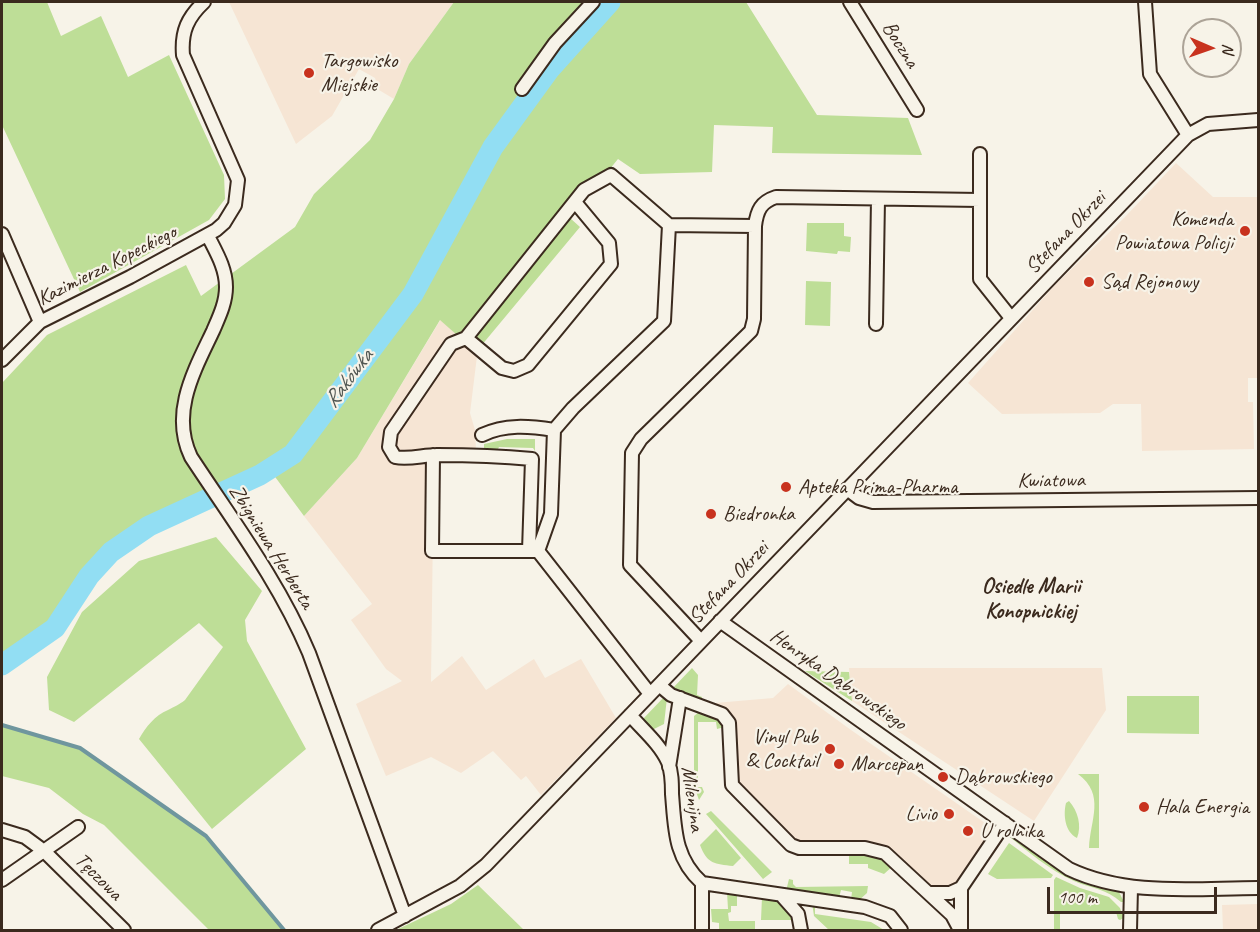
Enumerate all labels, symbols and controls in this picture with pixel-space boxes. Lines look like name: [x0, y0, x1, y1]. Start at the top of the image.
street label: Boczna: [876, 17, 924, 73]
north arrow: [1182, 18, 1242, 78]
text: N: [1218, 43, 1238, 54]
place label: Targowisko Miejskie: [321, 48, 397, 98]
marker: Targowisko Miejskie: [302, 66, 316, 80]
street label: Stefana Okrzei: [1020, 186, 1112, 280]
place label: Komenda Powiatowa Policji: [1115, 206, 1233, 256]
street label: Kazimierza Kopeckiego: [33, 220, 181, 312]
marker: Komenda Powiatowa Policji: [1238, 224, 1252, 238]
place label: Sąd Rejonowy: [1101, 269, 1198, 295]
marker: Sąd Rejonowy: [1082, 275, 1096, 289]
water label: Rakówka: [319, 345, 379, 413]
street label: Kwiatowa: [1017, 468, 1085, 494]
place label: Apteka Prima-Pharma: [798, 474, 957, 500]
street label: Zbigniewa Herberta: [223, 480, 319, 614]
marker: Apteka Prima-Pharma: [779, 480, 793, 494]
place label: Biedronka: [723, 501, 794, 527]
marker: Biedronka: [704, 507, 718, 521]
street label: Stefana Okrzei: [683, 536, 775, 630]
district label: Osiedle Marii Konopnickiej: [982, 574, 1080, 626]
street label: Henryka Dąbrowskiego: [765, 624, 911, 736]
place label: Vinyl Pub & Cocktail: [746, 724, 818, 774]
marker: Vinyl Pub & Cocktail: [823, 742, 837, 756]
place label: Marcepan: [851, 751, 923, 777]
marker: Marcepan: [832, 757, 846, 771]
place label: Dąbrowskiego: [955, 764, 1052, 790]
street label: Milenijna: [675, 765, 709, 833]
marker: Dąbrowskiego: [936, 770, 950, 784]
place label: Hala Energia: [1156, 794, 1249, 820]
marker: Hala Energia: [1137, 800, 1151, 814]
place label: Livio: [905, 801, 937, 827]
marker: Livio: [942, 807, 956, 821]
place label: U rolnika: [980, 818, 1043, 844]
marker: U rolnika: [961, 824, 975, 838]
street label: Tęczowa: [69, 848, 127, 906]
scale bar: [1050, 875, 1220, 913]
text: 100 m: [1058, 886, 1097, 908]

